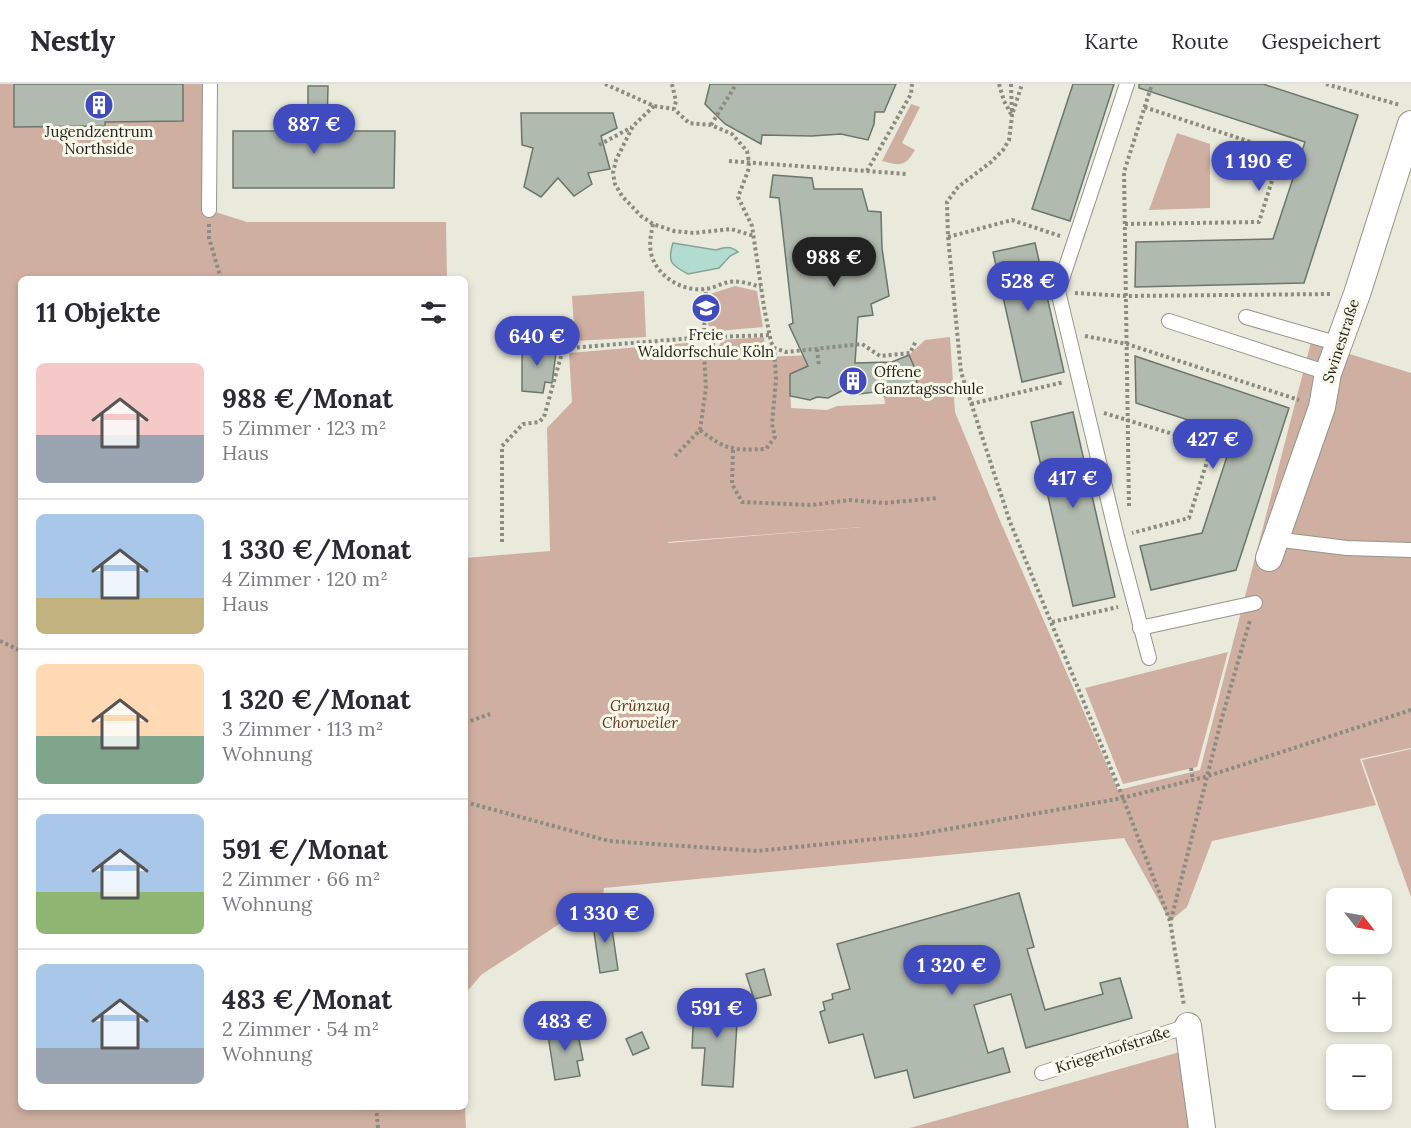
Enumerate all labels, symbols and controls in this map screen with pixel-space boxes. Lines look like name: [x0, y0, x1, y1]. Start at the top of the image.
text: Nestly: [30, 23, 115, 59]
text: Karte: [1084, 28, 1138, 55]
text: Route: [1171, 28, 1229, 55]
text: Gespeichert: [1262, 28, 1381, 55]
building icon: Jugendzentrum Northside: [83, 89, 115, 121]
pin: 887 €: [272, 104, 356, 155]
text: 887 €: [287, 111, 341, 136]
place label: Jugendzentrum Northside: [44, 122, 153, 158]
pin: 1 190 €: [1204, 141, 1314, 192]
text: 1 190 €: [1225, 148, 1293, 173]
pin: 988 €: [792, 237, 876, 288]
text: 988 €: [806, 244, 862, 269]
pin: 528 €: [986, 261, 1070, 312]
text: 528 €: [1001, 268, 1055, 293]
school or university icon: Freie Waldorfschule Köln: [690, 292, 722, 324]
text: 11 Objekte: [36, 296, 161, 329]
icon: filters: [417, 296, 450, 329]
street label: Swinestraße: [1318, 296, 1363, 385]
pin: 640 €: [495, 316, 579, 367]
text: 640 €: [509, 323, 565, 348]
place label: Freie Waldorfschule Köln: [638, 325, 774, 361]
place label: Offene Ganztagsschule: [874, 362, 984, 398]
building icon: Offene Ganztagsschule: [837, 365, 869, 397]
text: 988 €/Monat: [222, 382, 393, 415]
icon: home: [84, 387, 156, 459]
text: 5 Zimmer · 123 m²: [222, 415, 386, 440]
pin: 427 €: [1171, 419, 1255, 470]
text: 427 €: [1187, 426, 1239, 451]
text: Haus: [222, 440, 269, 465]
pin: 417 €: [1031, 458, 1115, 509]
text: 417 €: [1048, 465, 1098, 490]
text: 1 330 €/Monat: [222, 533, 411, 566]
icon: home: [84, 538, 156, 610]
text: 4 Zimmer · 120 m²: [222, 566, 388, 591]
text: Haus: [222, 591, 269, 616]
text: 1 320 €/Monat: [222, 683, 411, 716]
icon: home: [84, 688, 156, 760]
park label: Grünzug Chorweiler: [602, 696, 678, 732]
text: 3 Zimmer · 113 m²: [222, 716, 383, 741]
text: Wohnung: [222, 741, 312, 766]
text: 591 €/Monat: [222, 833, 388, 866]
icon: home: [84, 838, 156, 910]
text: 2 Zimmer · 66 m²: [222, 866, 380, 891]
north arrow: [1326, 888, 1392, 954]
map controls: [1326, 888, 1392, 1110]
text: Wohnung: [222, 891, 312, 916]
pin: 1 330 €: [550, 893, 660, 944]
text: 1 330 €: [570, 900, 640, 925]
pin: 1 320 €: [897, 945, 1007, 996]
text: 1 320 €: [917, 952, 987, 977]
button: +: [1326, 966, 1392, 1032]
text: 483 €/Monat: [222, 983, 392, 1016]
icon: home: [84, 988, 156, 1060]
pin: 591 €: [675, 988, 759, 1039]
text: 591 €: [691, 995, 743, 1020]
pin: 483 €: [523, 1001, 607, 1052]
text: 483 €: [537, 1008, 593, 1033]
text: 2 Zimmer · 54 m²: [222, 1016, 379, 1041]
street label: Kriegerhofstraße: [1053, 1022, 1173, 1077]
text: Wohnung: [222, 1041, 312, 1066]
button: −: [1326, 1044, 1392, 1110]

